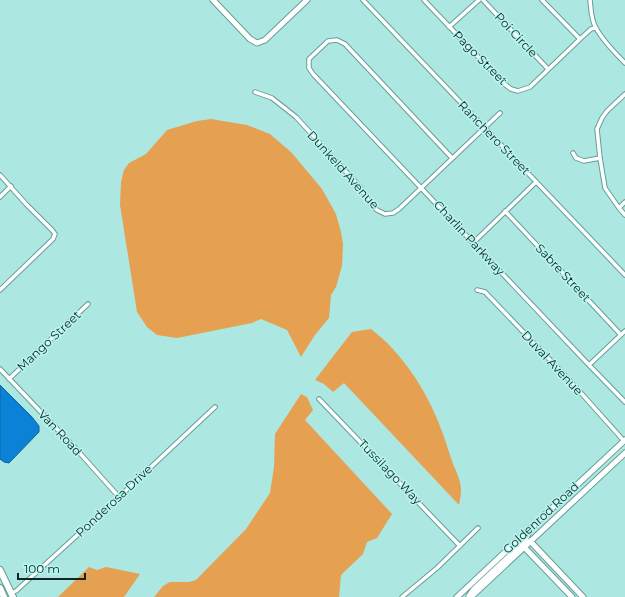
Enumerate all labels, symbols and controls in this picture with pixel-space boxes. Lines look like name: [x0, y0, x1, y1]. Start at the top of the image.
street label: Poi Circle: [492, 9, 541, 60]
street label: Pago Street: [450, 27, 511, 88]
street label: Ranchero Street: [455, 97, 534, 178]
street label: Dunkeld Avenue: [304, 127, 382, 212]
street label: Charlin Parkway: [431, 197, 508, 279]
street label: Sabre Street: [533, 241, 594, 305]
street label: Mango Street: [14, 307, 84, 374]
street label: Duval Avenue: [519, 327, 586, 398]
street label: Van Road: [35, 407, 85, 459]
street label: Tussilago Way: [355, 436, 426, 508]
street label: Ponderosa Drive: [72, 461, 155, 540]
street label: Goldenrod Road: [500, 479, 582, 557]
scale bar: [18, 555, 85, 581]
text: 100 m: [24, 561, 60, 576]

